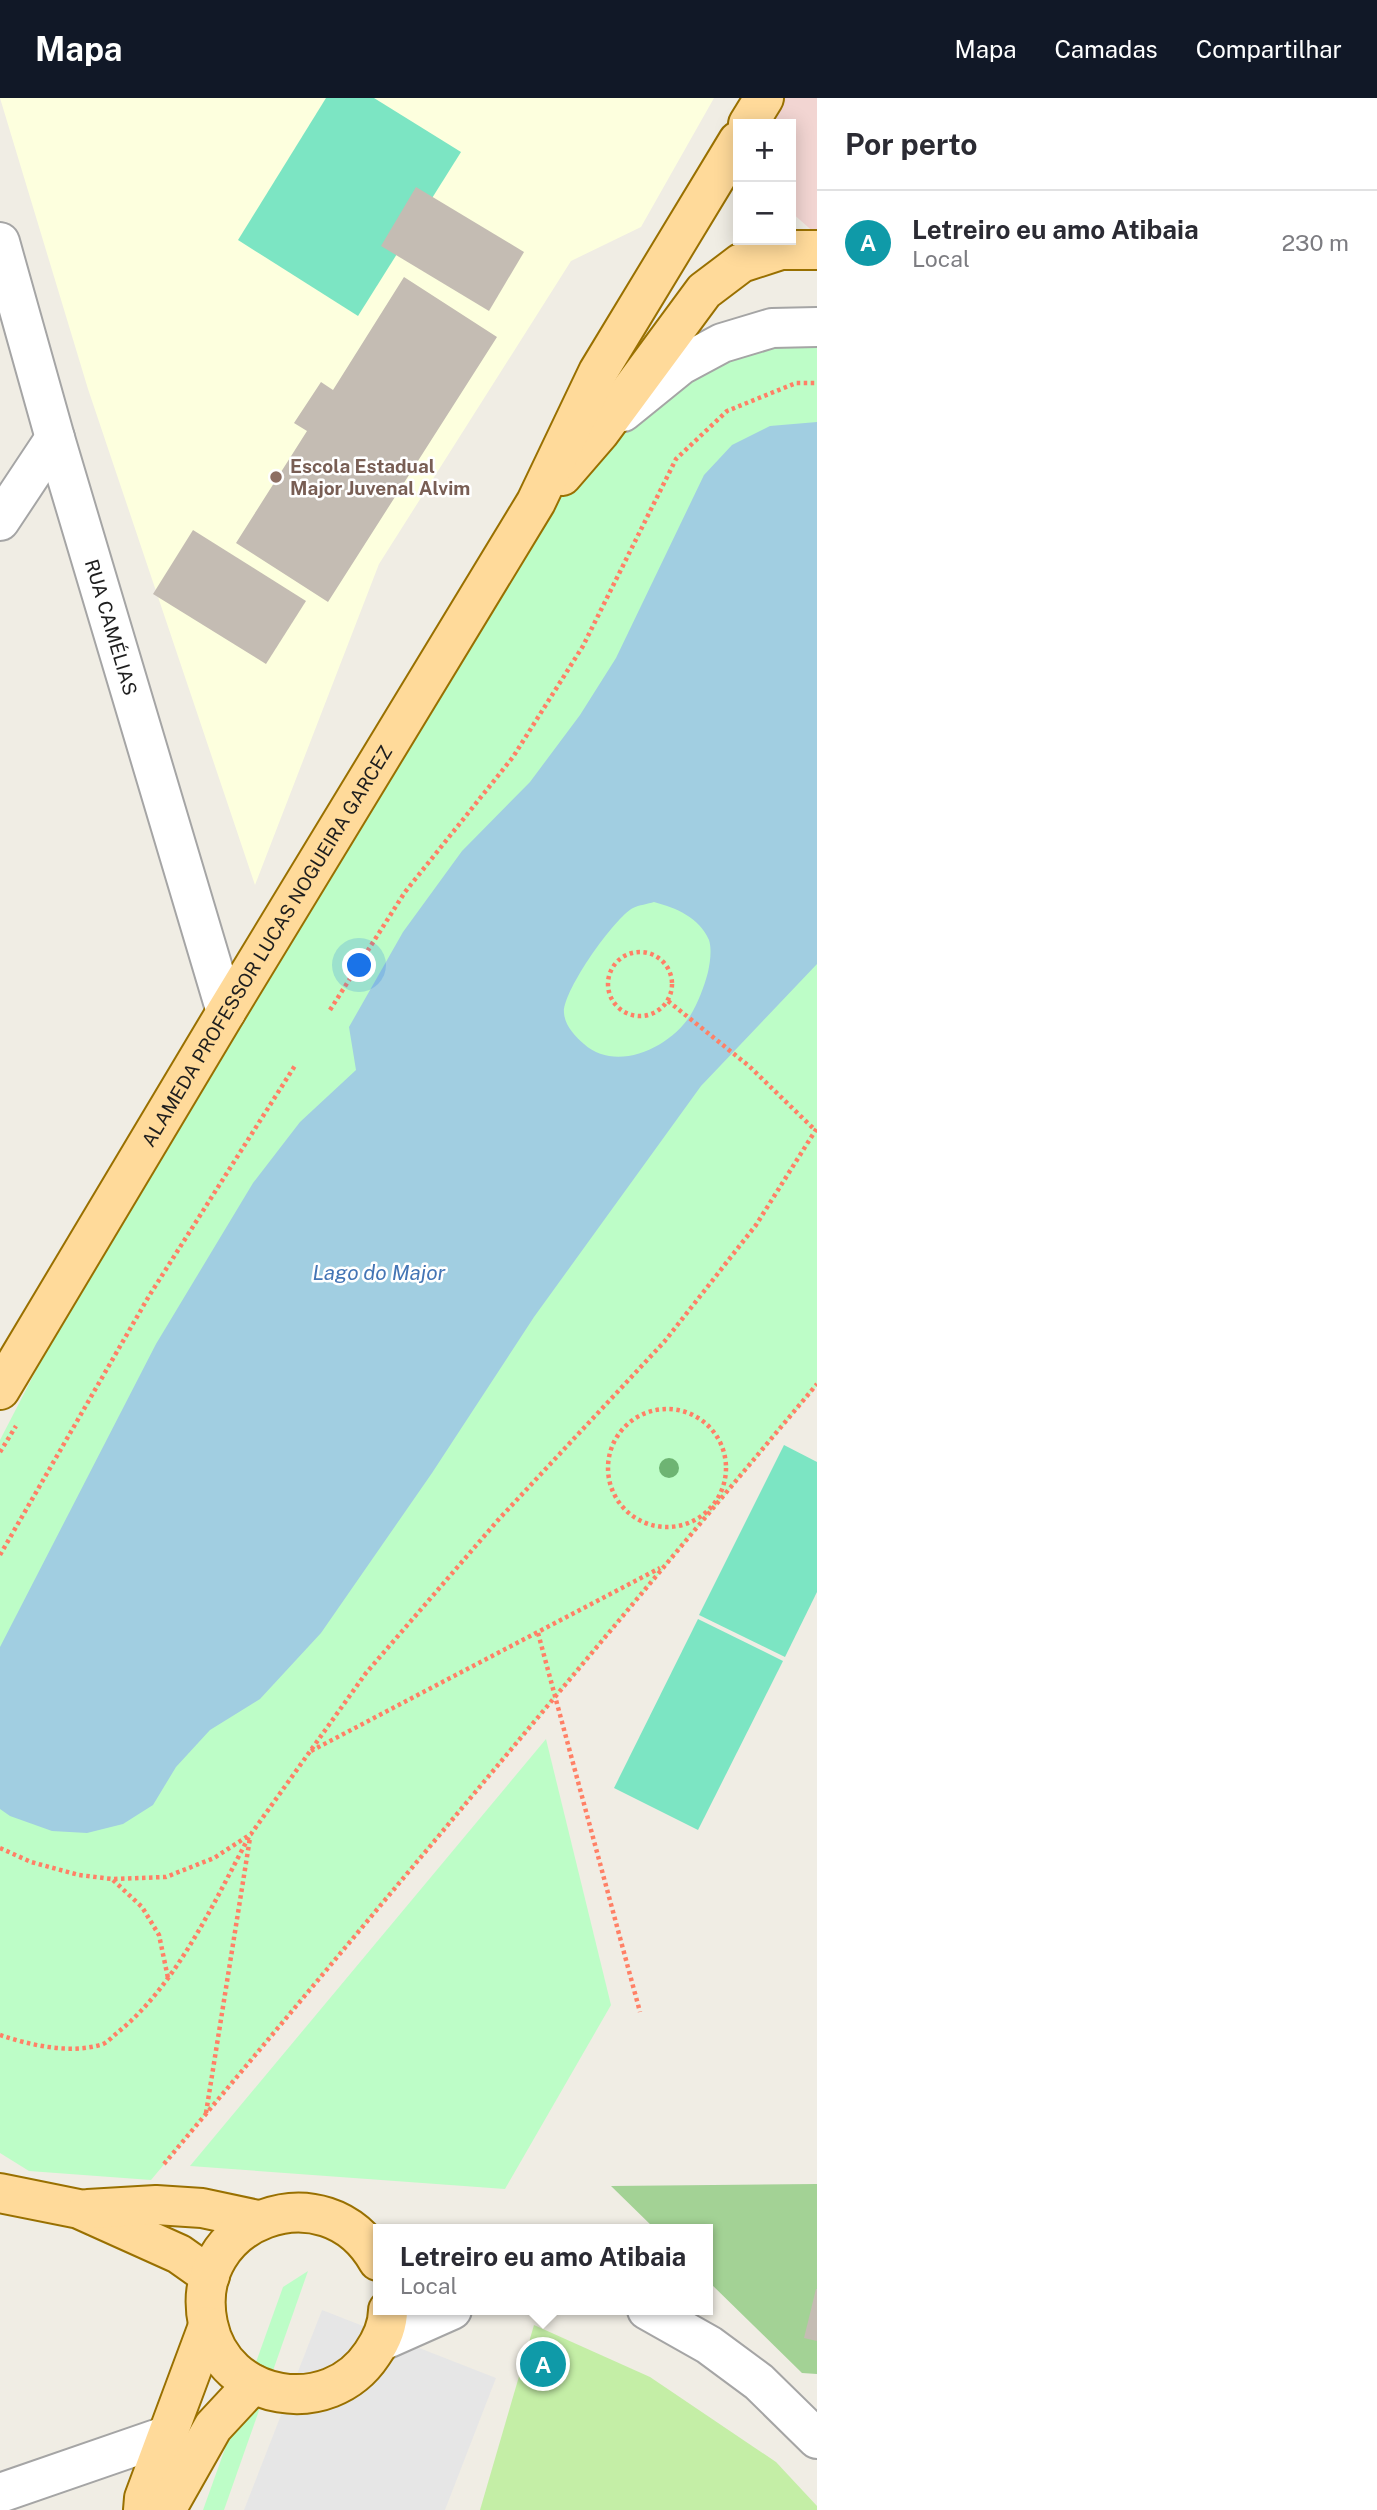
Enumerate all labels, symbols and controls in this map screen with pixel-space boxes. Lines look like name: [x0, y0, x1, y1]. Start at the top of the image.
text: Mapa: [35, 30, 123, 68]
text: Mapa: [955, 35, 1016, 63]
text: Camadas: [1054, 35, 1158, 63]
text: Compartilhar: [1196, 35, 1342, 63]
map controls: [733, 119, 796, 245]
button: +: [733, 119, 796, 182]
text: Por perto: [845, 126, 977, 162]
button: −: [733, 182, 796, 245]
text: Letreiro eu amo Atibaia: [912, 214, 1199, 245]
text: A: [860, 229, 876, 256]
text: 230 m: [1281, 229, 1349, 256]
text: Local: [912, 245, 970, 272]
place label: Escola Estadual Major Juvenal Alvim: [290, 455, 470, 499]
marker: Escola Estadual Major Juvenal Alvim: [268, 469, 284, 485]
street label: RUA CAMÉLIAS: [81, 557, 142, 698]
street label: ALAMEDA PROFESSOR LUCAS NOGUEIRA GARCEZ: [137, 741, 396, 1150]
your location: [342, 948, 376, 982]
water label: Lago do Major: [313, 1260, 447, 1285]
popup: [373, 2224, 713, 2315]
text: Letreiro eu amo Atibaia: [400, 2241, 686, 2272]
text: Local: [400, 2272, 458, 2299]
pin: A: [520, 2338, 566, 2390]

